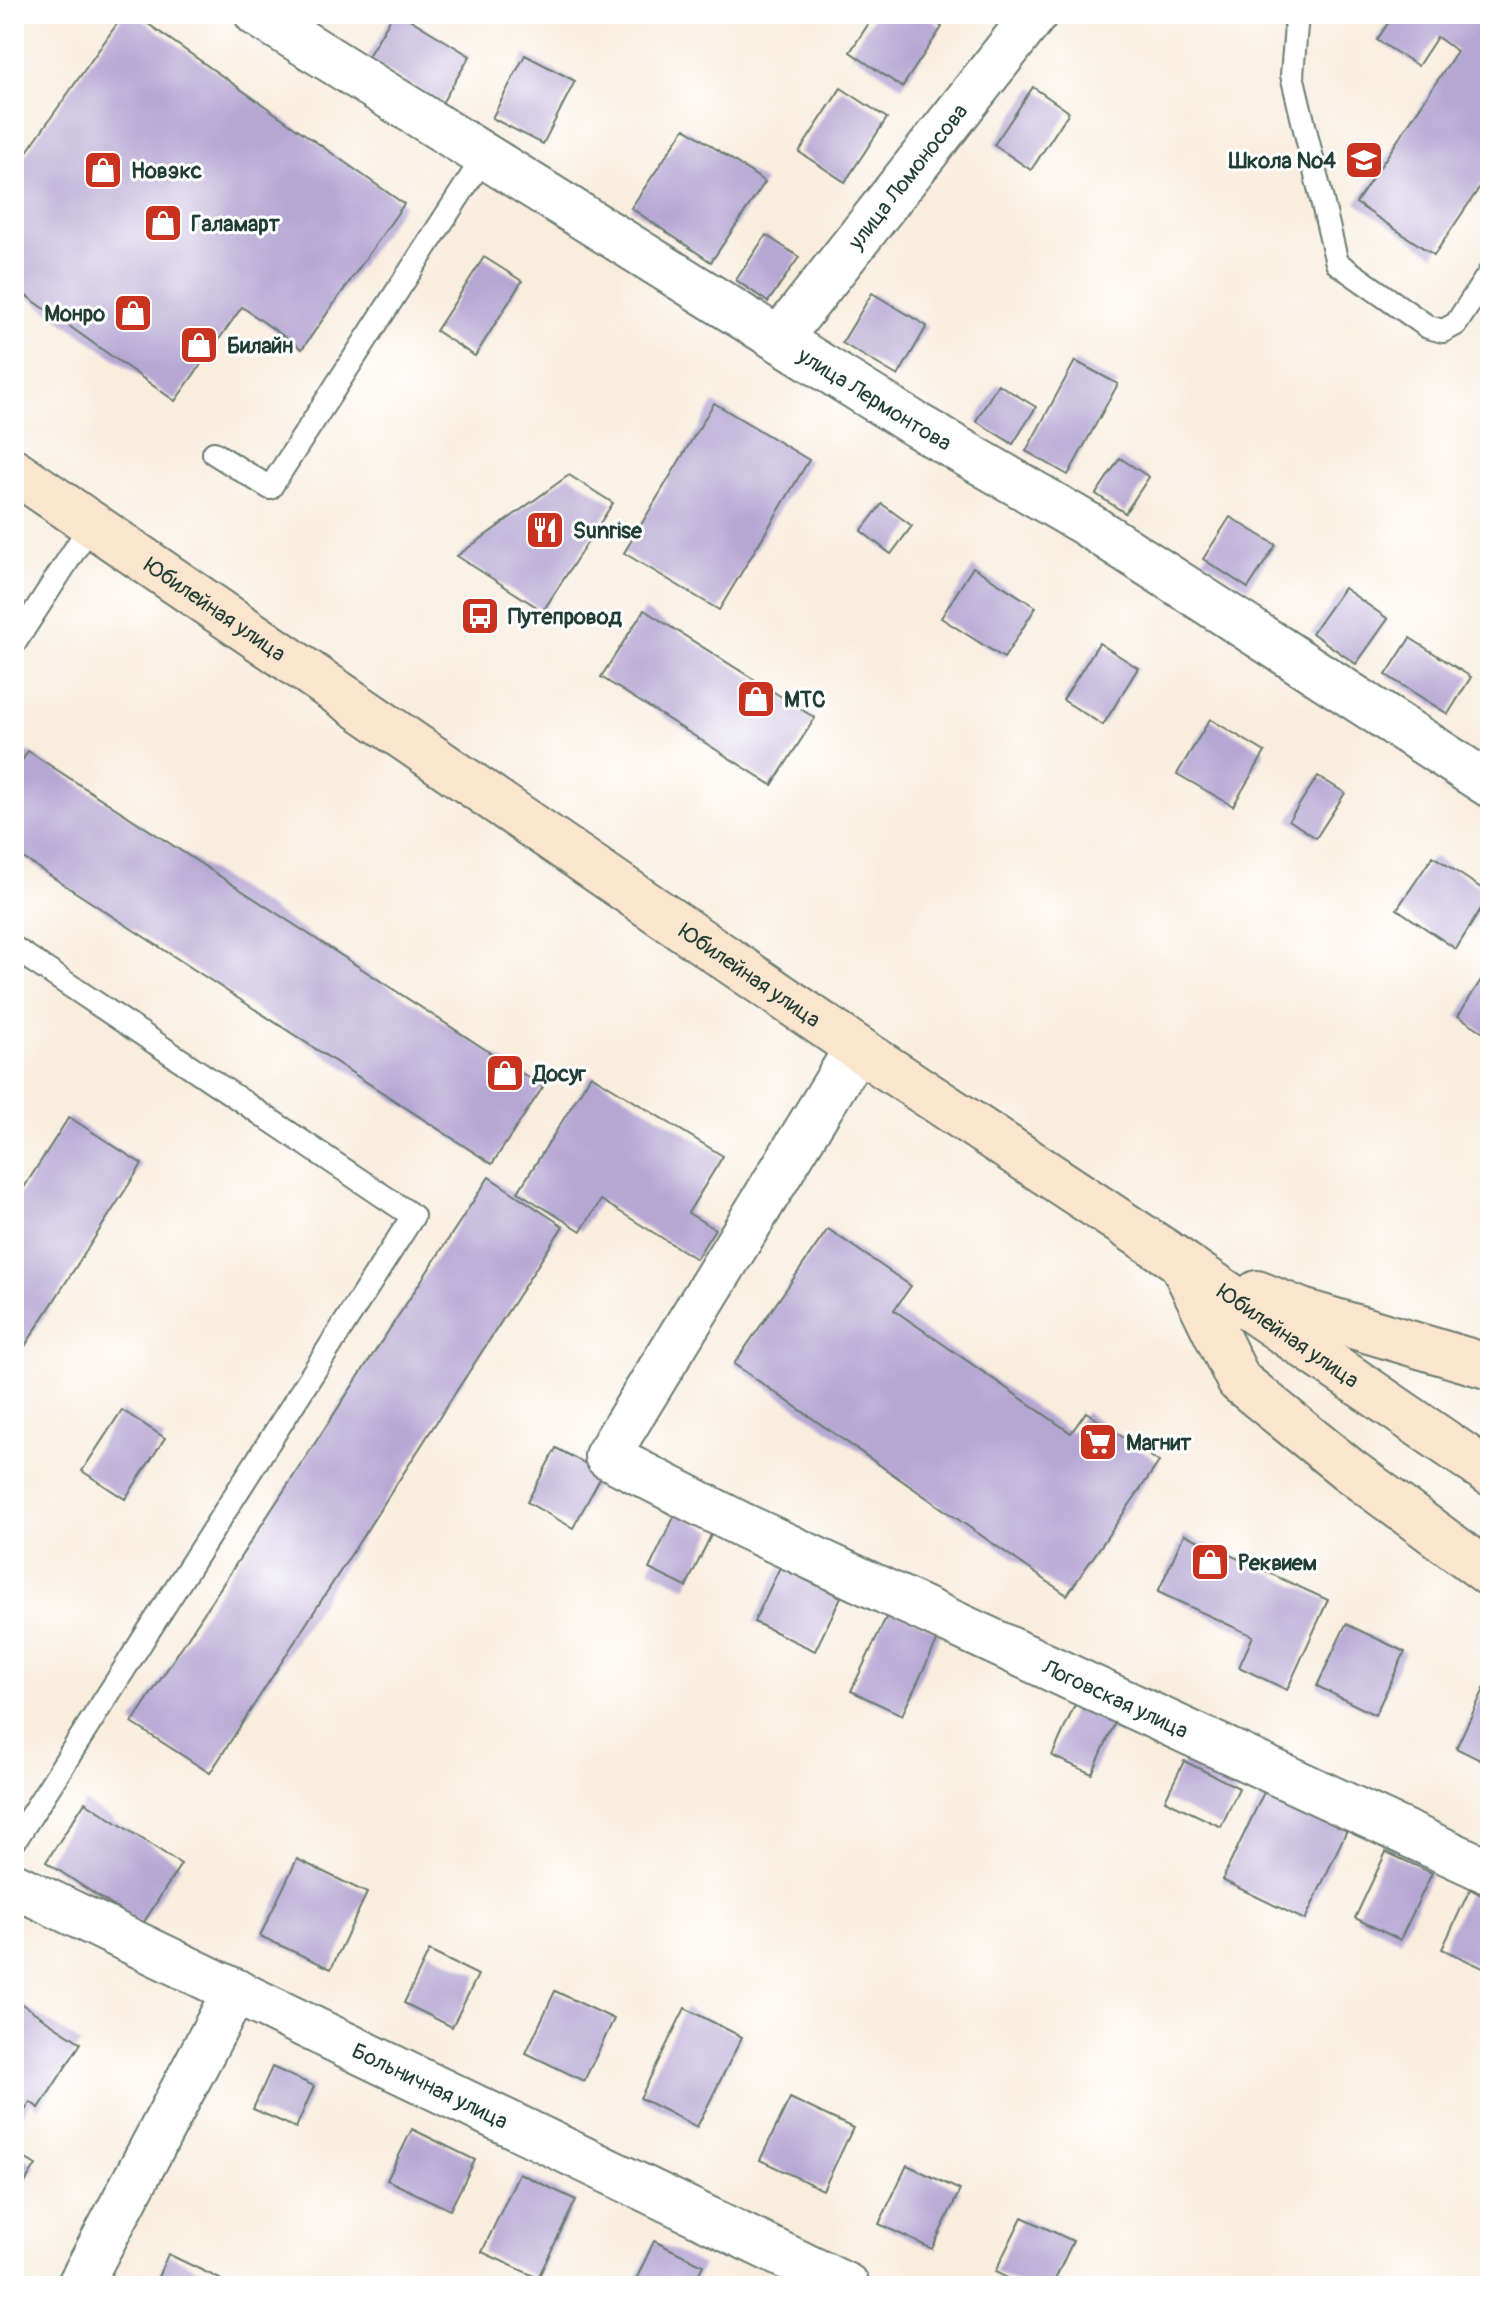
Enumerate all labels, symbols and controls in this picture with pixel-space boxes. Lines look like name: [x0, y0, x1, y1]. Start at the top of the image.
street label: улица Ломоносова: [842, 98, 974, 256]
school or university icon: Школа №4: [1343, 139, 1385, 181]
place label: Школа №4: [1228, 147, 1336, 175]
shop icon: Новэкс: [82, 149, 124, 191]
place label: Новэкс: [131, 157, 202, 185]
shop icon: Галамарт: [142, 202, 184, 244]
place label: Галамарт: [191, 210, 281, 238]
shop icon: Монро: [112, 292, 154, 334]
place label: Монро: [44, 300, 105, 328]
shop icon: Билайн: [178, 324, 220, 366]
place label: Билайн: [227, 332, 293, 360]
street label: улица Лермонтова: [792, 341, 956, 457]
restaurant icon: Sunrise: [524, 509, 566, 551]
place label: Sunrise: [573, 517, 643, 545]
street label: Юбилейная улица: [139, 551, 291, 668]
bus stop icon: Путепровод: [459, 595, 501, 637]
place label: Путепровод: [508, 603, 622, 631]
shop icon: МТС: [735, 678, 777, 720]
place label: МТС: [784, 686, 826, 714]
street label: Юбилейная улица: [673, 917, 826, 1034]
shop icon: Досуг: [484, 1052, 526, 1094]
place label: Досуг: [531, 1060, 587, 1088]
street label: Юбилейная улица: [1212, 1278, 1364, 1394]
supermarket icon: Магнит: [1077, 1421, 1119, 1463]
place label: Магнит: [1126, 1429, 1192, 1457]
shop icon: Реквием: [1189, 1541, 1231, 1583]
place label: Реквием: [1238, 1549, 1317, 1577]
street label: Логовская улица: [1037, 1653, 1193, 1745]
street label: Больничная улица: [347, 2037, 512, 2136]

